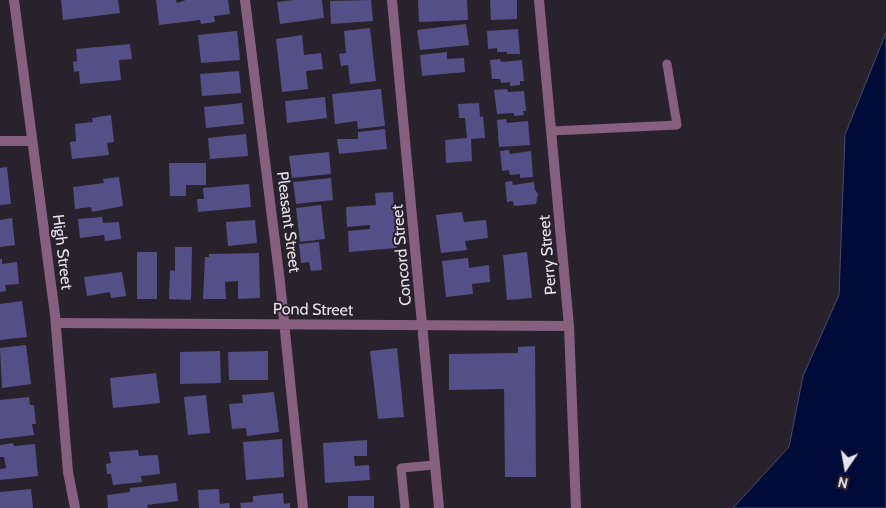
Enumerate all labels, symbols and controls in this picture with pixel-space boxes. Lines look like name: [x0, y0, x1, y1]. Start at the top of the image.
street label: Pleasant Street: [272, 170, 304, 274]
street label: Concord Street: [388, 203, 416, 307]
street label: High Street: [48, 213, 76, 291]
street label: Perry Street: [535, 214, 561, 296]
street label: Pond Street: [273, 300, 353, 320]
north arrow: [821, 443, 871, 493]
text: N: [836, 473, 850, 493]

